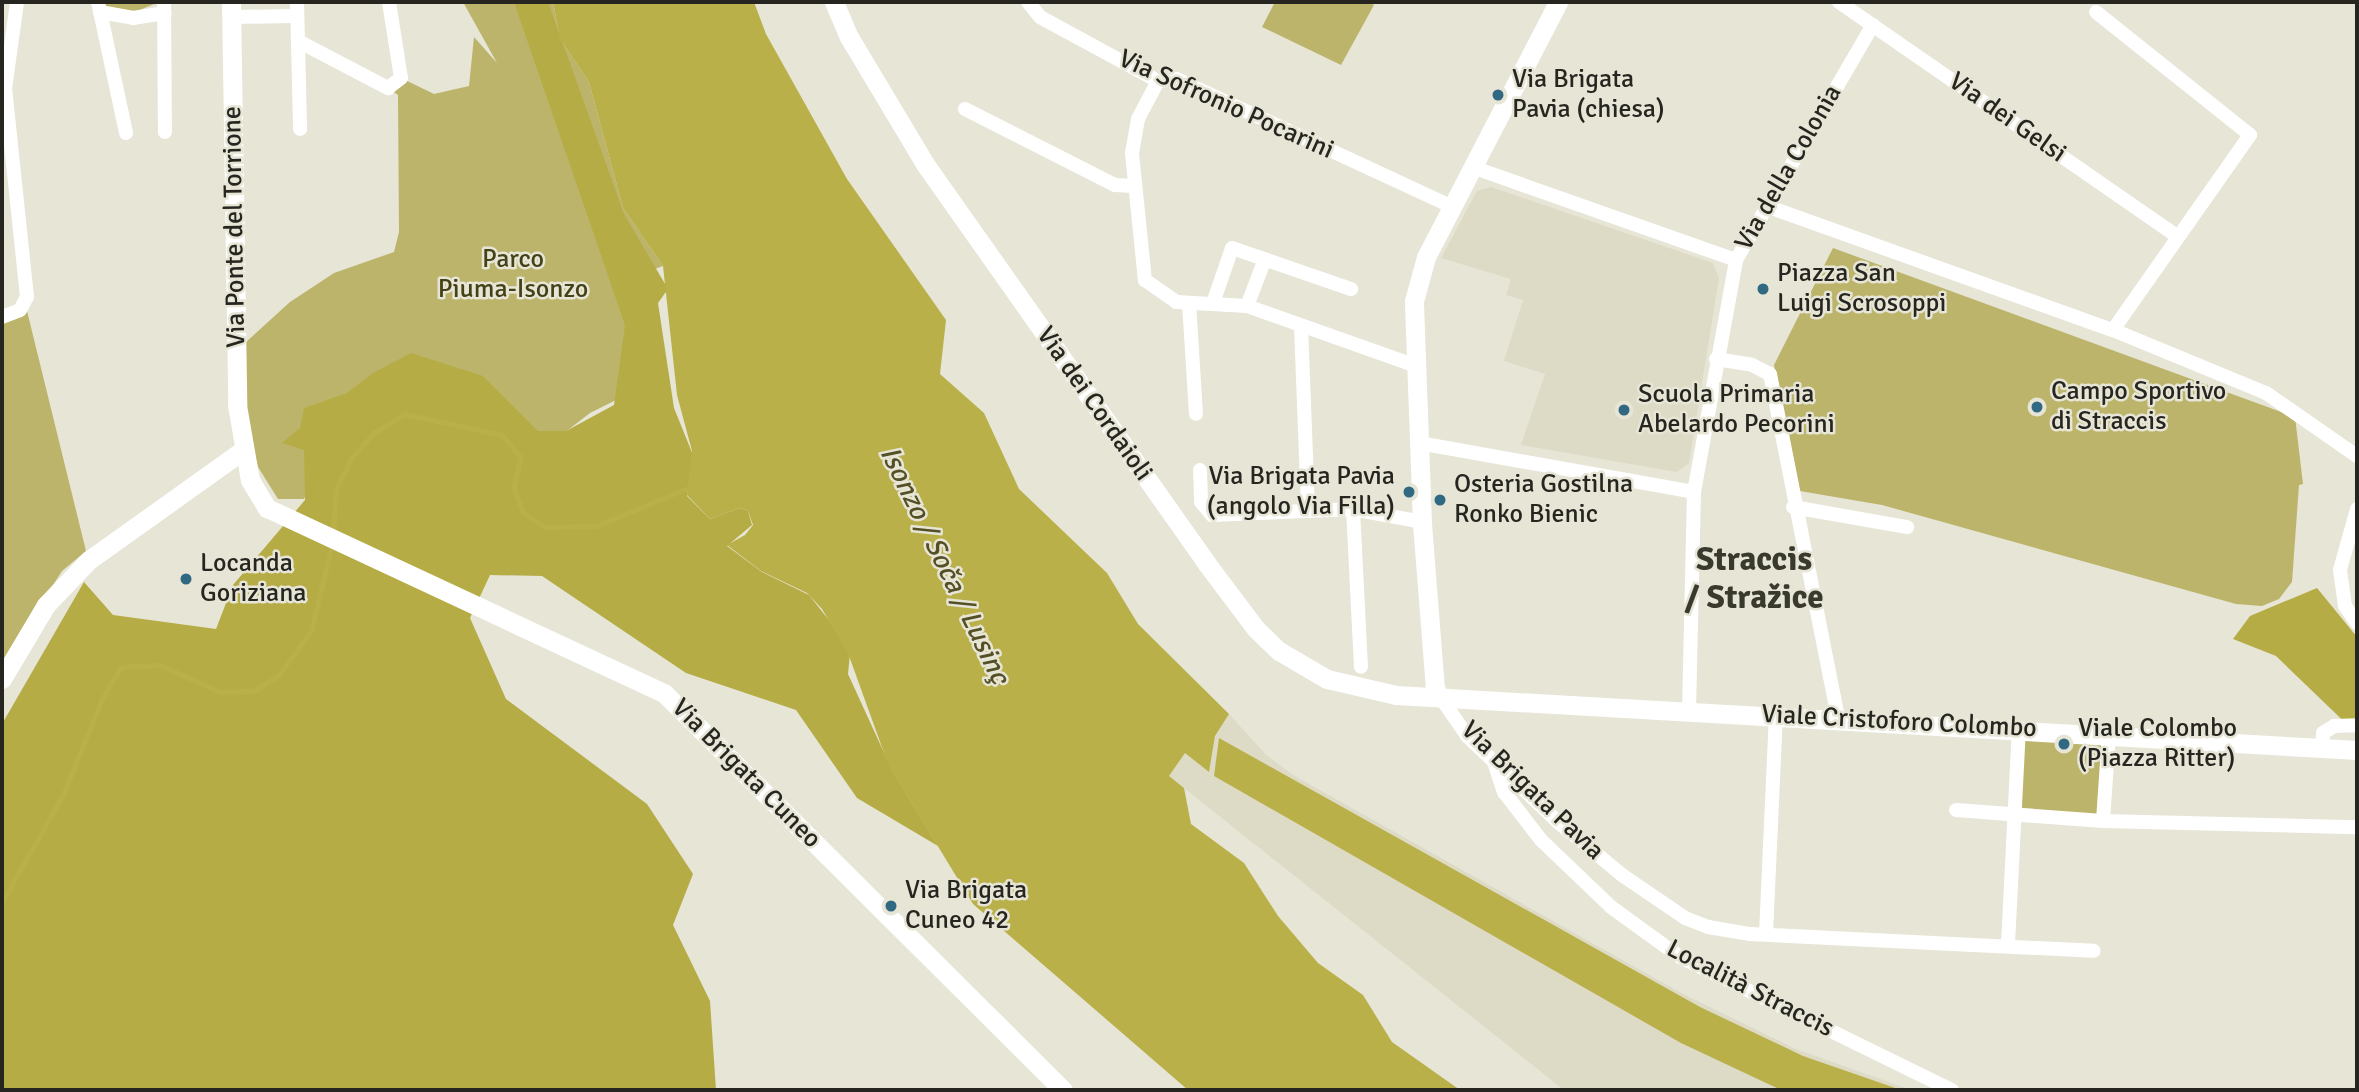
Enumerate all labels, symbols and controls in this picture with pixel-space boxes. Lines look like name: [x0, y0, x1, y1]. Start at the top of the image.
street label: Via Sofronio Pocarini: [1114, 44, 1338, 166]
place label: Via Brigata Pavia (chiesa): [1512, 64, 1665, 126]
street label: Via dei Gelsi: [1942, 66, 2072, 170]
street label: Via della Colonia: [1729, 80, 1849, 256]
marker: Via Brigata Pavia (chiesa): [1490, 87, 1506, 103]
street label: Via Ponte del Torrione: [217, 106, 253, 348]
park label: Parco Piuma-Isonzo: [438, 244, 588, 306]
place label: Piazza San Luigi Scrosoppi: [1777, 258, 1946, 320]
marker: Piazza San Luigi Scrosoppi: [1755, 281, 1771, 297]
street label: Via dei Cordaioli: [1029, 321, 1159, 487]
place label: Campo Sportivo di Straccis: [2051, 376, 2226, 438]
place label: Scuola Primaria Abelardo Pecorini: [1638, 379, 1835, 440]
marker: Campo Sportivo di Straccis: [2029, 399, 2045, 415]
marker: Scuola Primaria Abelardo Pecorini: [1616, 402, 1632, 418]
water label: Isonzo / Soča / Lusinç: [873, 441, 1017, 689]
place label: Via Brigata Pavia (angolo Via Filla): [1207, 461, 1395, 522]
place label: Osteria Gostilna Ronko Bienic: [1454, 469, 1633, 530]
marker: Via Brigata Pavia (angolo Via Filla): [1401, 484, 1417, 500]
marker: Osteria Gostilna Ronko Bienic: [1432, 492, 1448, 508]
district label: Straccis / Stražice: [1684, 540, 1824, 618]
place label: Locanda Goriziana: [200, 548, 307, 610]
marker: Locanda Goriziana: [178, 571, 194, 587]
street label: Via Brigata Cuneo: [665, 693, 827, 855]
street label: Viale Cristoforo Colombo: [1760, 699, 2038, 745]
place label: Viale Colombo (Piazza Ritter): [2078, 713, 2237, 774]
street label: Via Brigata Pavia: [1454, 715, 1610, 867]
marker: Viale Colombo (Piazza Ritter): [2056, 736, 2072, 752]
place label: Via Brigata Cuneo 42: [905, 875, 1027, 936]
marker: Via Brigata Cuneo 42: [883, 898, 899, 914]
street label: Località Straccis: [1661, 933, 1839, 1045]

